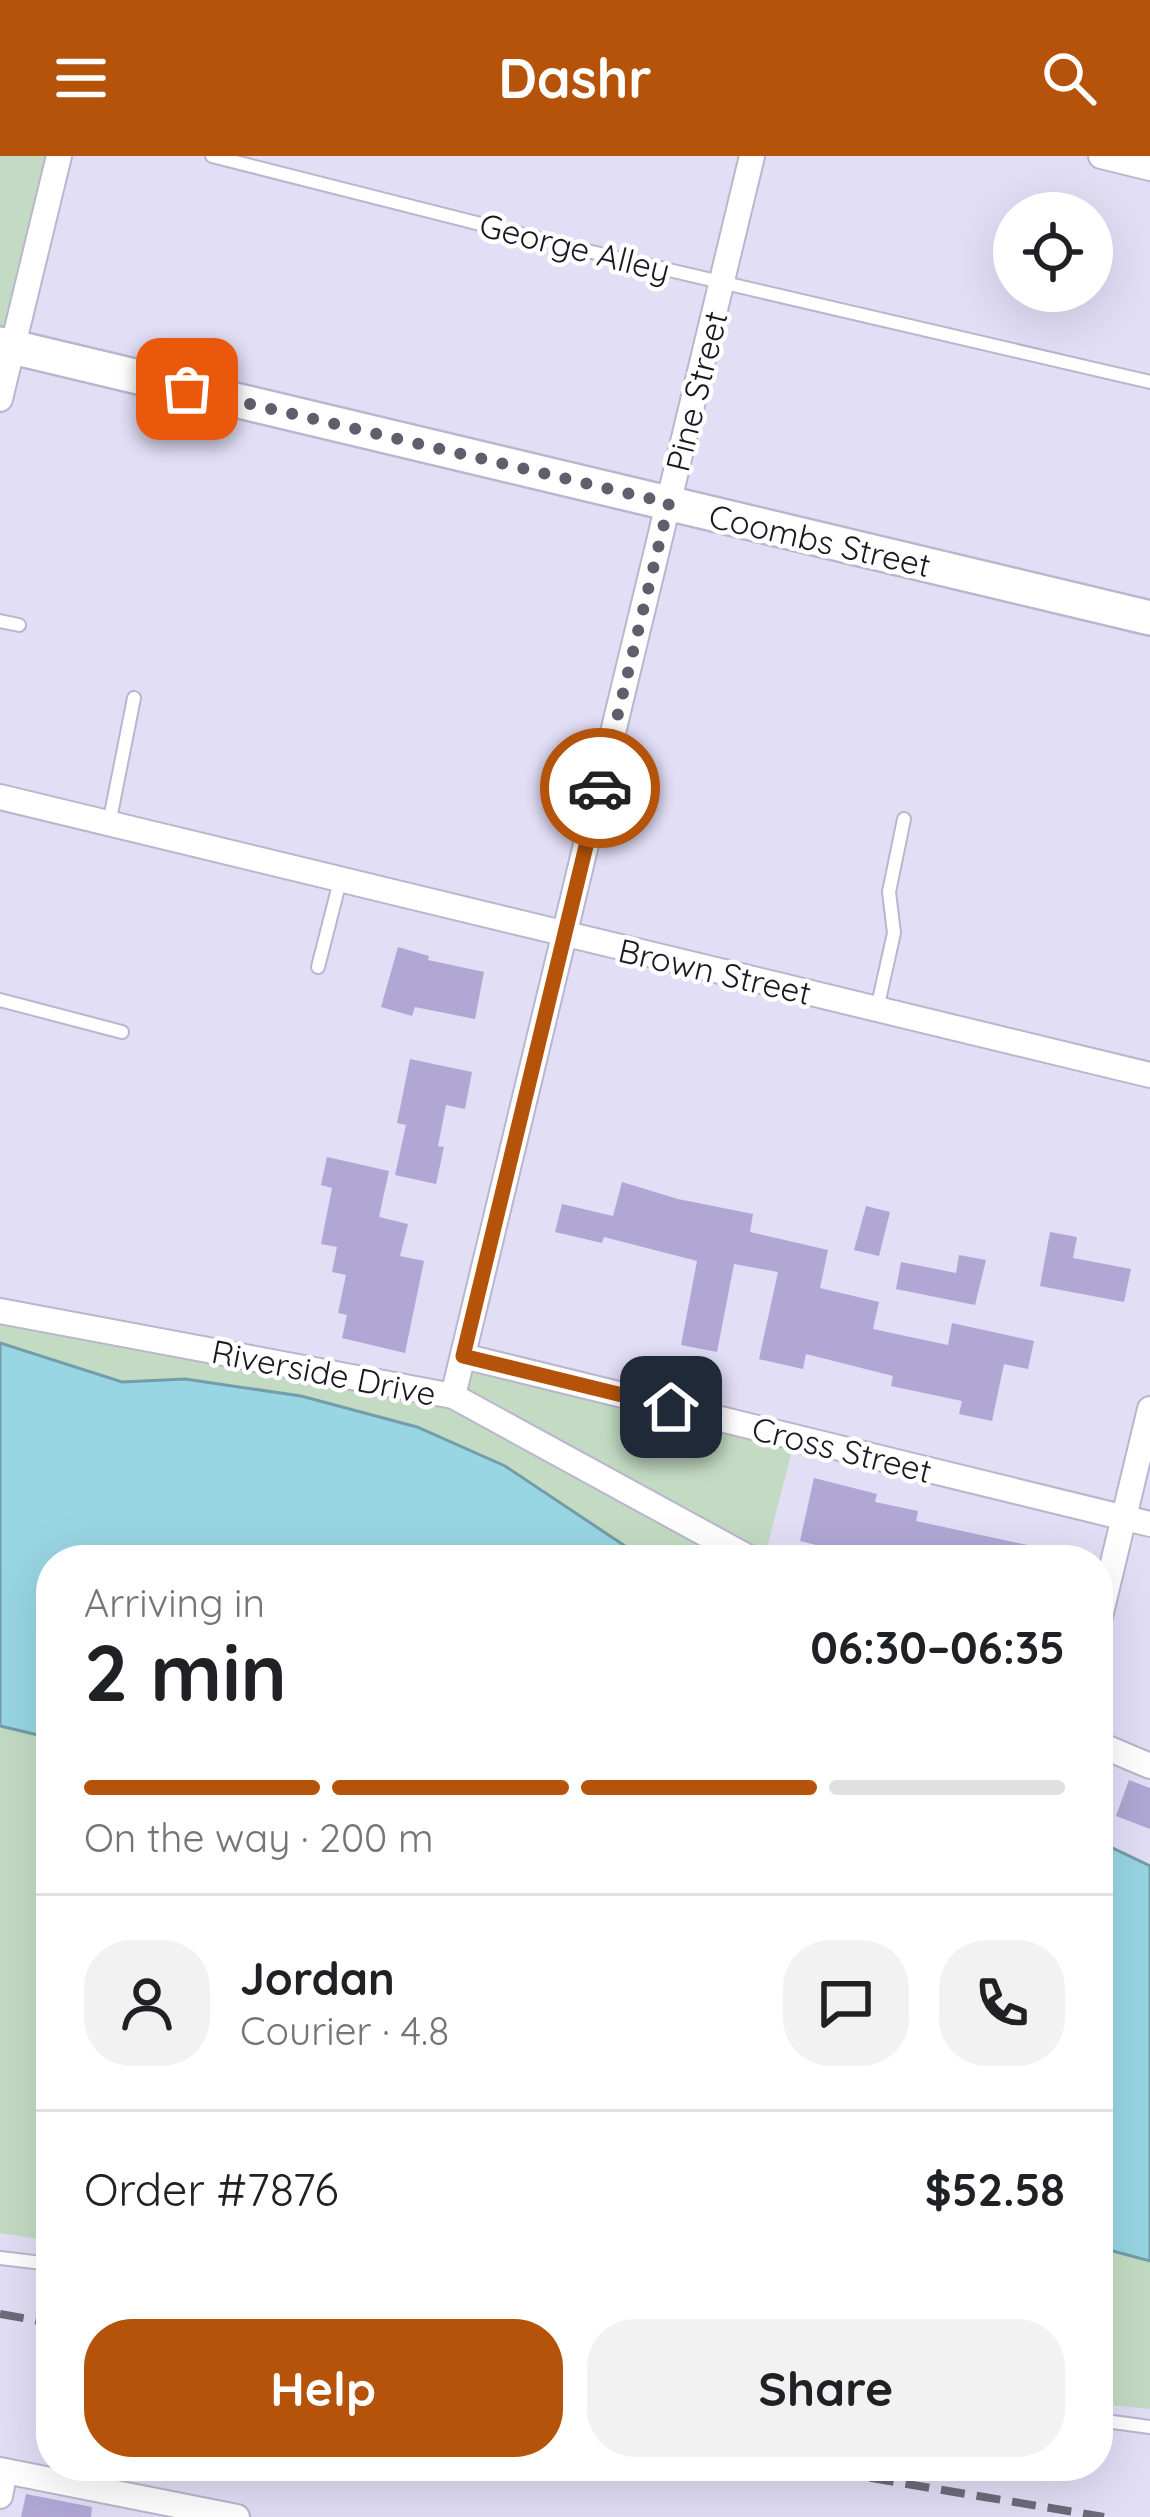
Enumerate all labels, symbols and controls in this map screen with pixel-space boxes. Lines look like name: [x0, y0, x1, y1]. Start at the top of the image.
text: Dashr: [498, 44, 652, 112]
icon: menu: [48, 45, 114, 111]
icon: search: [1036, 45, 1102, 111]
map controls: [993, 192, 1113, 312]
button: locate: [993, 192, 1113, 312]
street label: George Alley: [476, 204, 674, 290]
street label: Pine Street: [656, 307, 736, 475]
pin: [136, 338, 238, 440]
icon: bag: [154, 356, 220, 422]
street label: Coombs Street: [705, 495, 935, 585]
courier: [540, 728, 660, 848]
icon: car: [567, 755, 633, 821]
street label: Brown Street: [615, 929, 815, 1013]
street label: Riverside Drive: [208, 1330, 440, 1414]
pin: [620, 1356, 722, 1458]
icon: home: [638, 1374, 704, 1440]
street label: Cross Street: [748, 1407, 936, 1491]
text: Arriving in: [84, 1578, 265, 1627]
text: 06:30–06:35: [810, 1619, 1065, 1675]
text: 2 min: [84, 1623, 287, 1721]
text: On the way · 200 m: [84, 1813, 434, 1862]
button: person: [84, 1940, 210, 2066]
button: chat: [783, 1940, 909, 2066]
button: phone: [939, 1940, 1065, 2066]
text: Jordan: [240, 1950, 395, 2006]
text: Courier · 4.8: [240, 2006, 449, 2055]
text: Order #7876: [84, 2161, 339, 2217]
text: $52.58: [925, 2161, 1065, 2217]
button: Help: [84, 2319, 563, 2457]
button: Share: [587, 2319, 1065, 2457]

